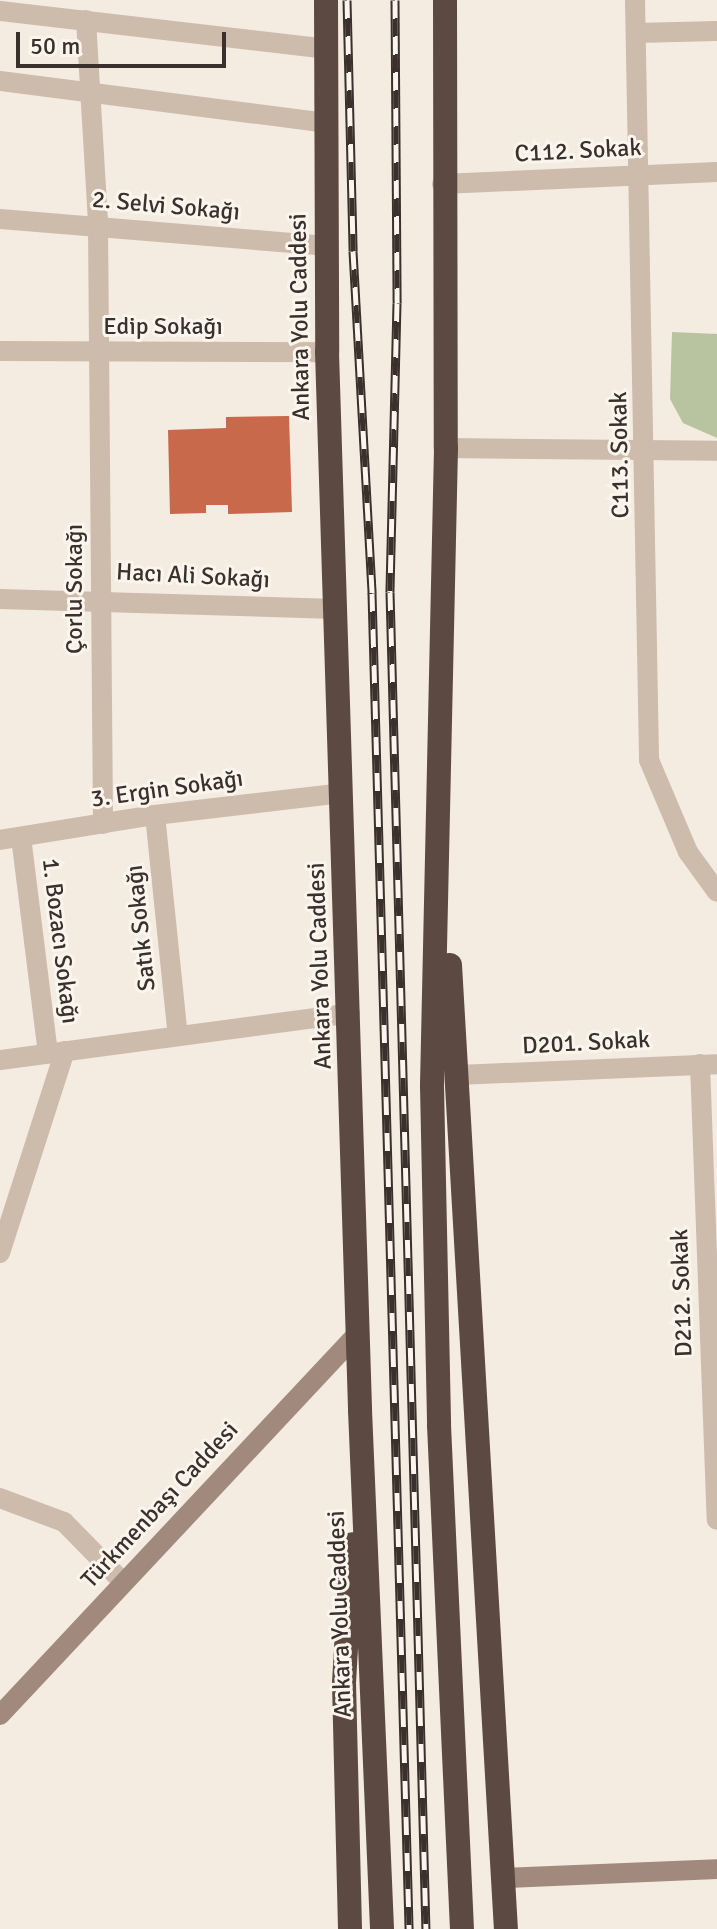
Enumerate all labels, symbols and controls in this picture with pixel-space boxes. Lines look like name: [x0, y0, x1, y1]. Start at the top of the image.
scale bar: [20, 16, 230, 66]
text: 50 m: [30, 31, 80, 61]
street label: C112. Sokak: [514, 133, 642, 169]
street label: 2. Selvi Sokağı: [91, 185, 241, 227]
street label: Ankara Yolu Caddesi: [284, 213, 316, 421]
street label: Edip Sokağı: [103, 313, 223, 341]
street label: C113. Sokak: [604, 391, 636, 519]
street label: Çorlu Sokağı: [61, 524, 89, 654]
street label: Hacı Ali Sokağı: [115, 558, 271, 594]
street label: 3. Ergin Sokağı: [89, 764, 245, 814]
street label: 1. Bozacı Sokağı: [36, 857, 84, 1025]
street label: Ankara Yolu Caddesi: [302, 862, 338, 1070]
street label: Satık Sokağı: [120, 863, 162, 993]
street label: D201. Sokak: [521, 1025, 651, 1061]
street label: D212. Sokak: [665, 1228, 699, 1358]
street label: Türkmenbaşı Caddesi: [75, 1416, 245, 1594]
street label: Ankara Yolu Caddesi: [322, 1510, 358, 1718]

